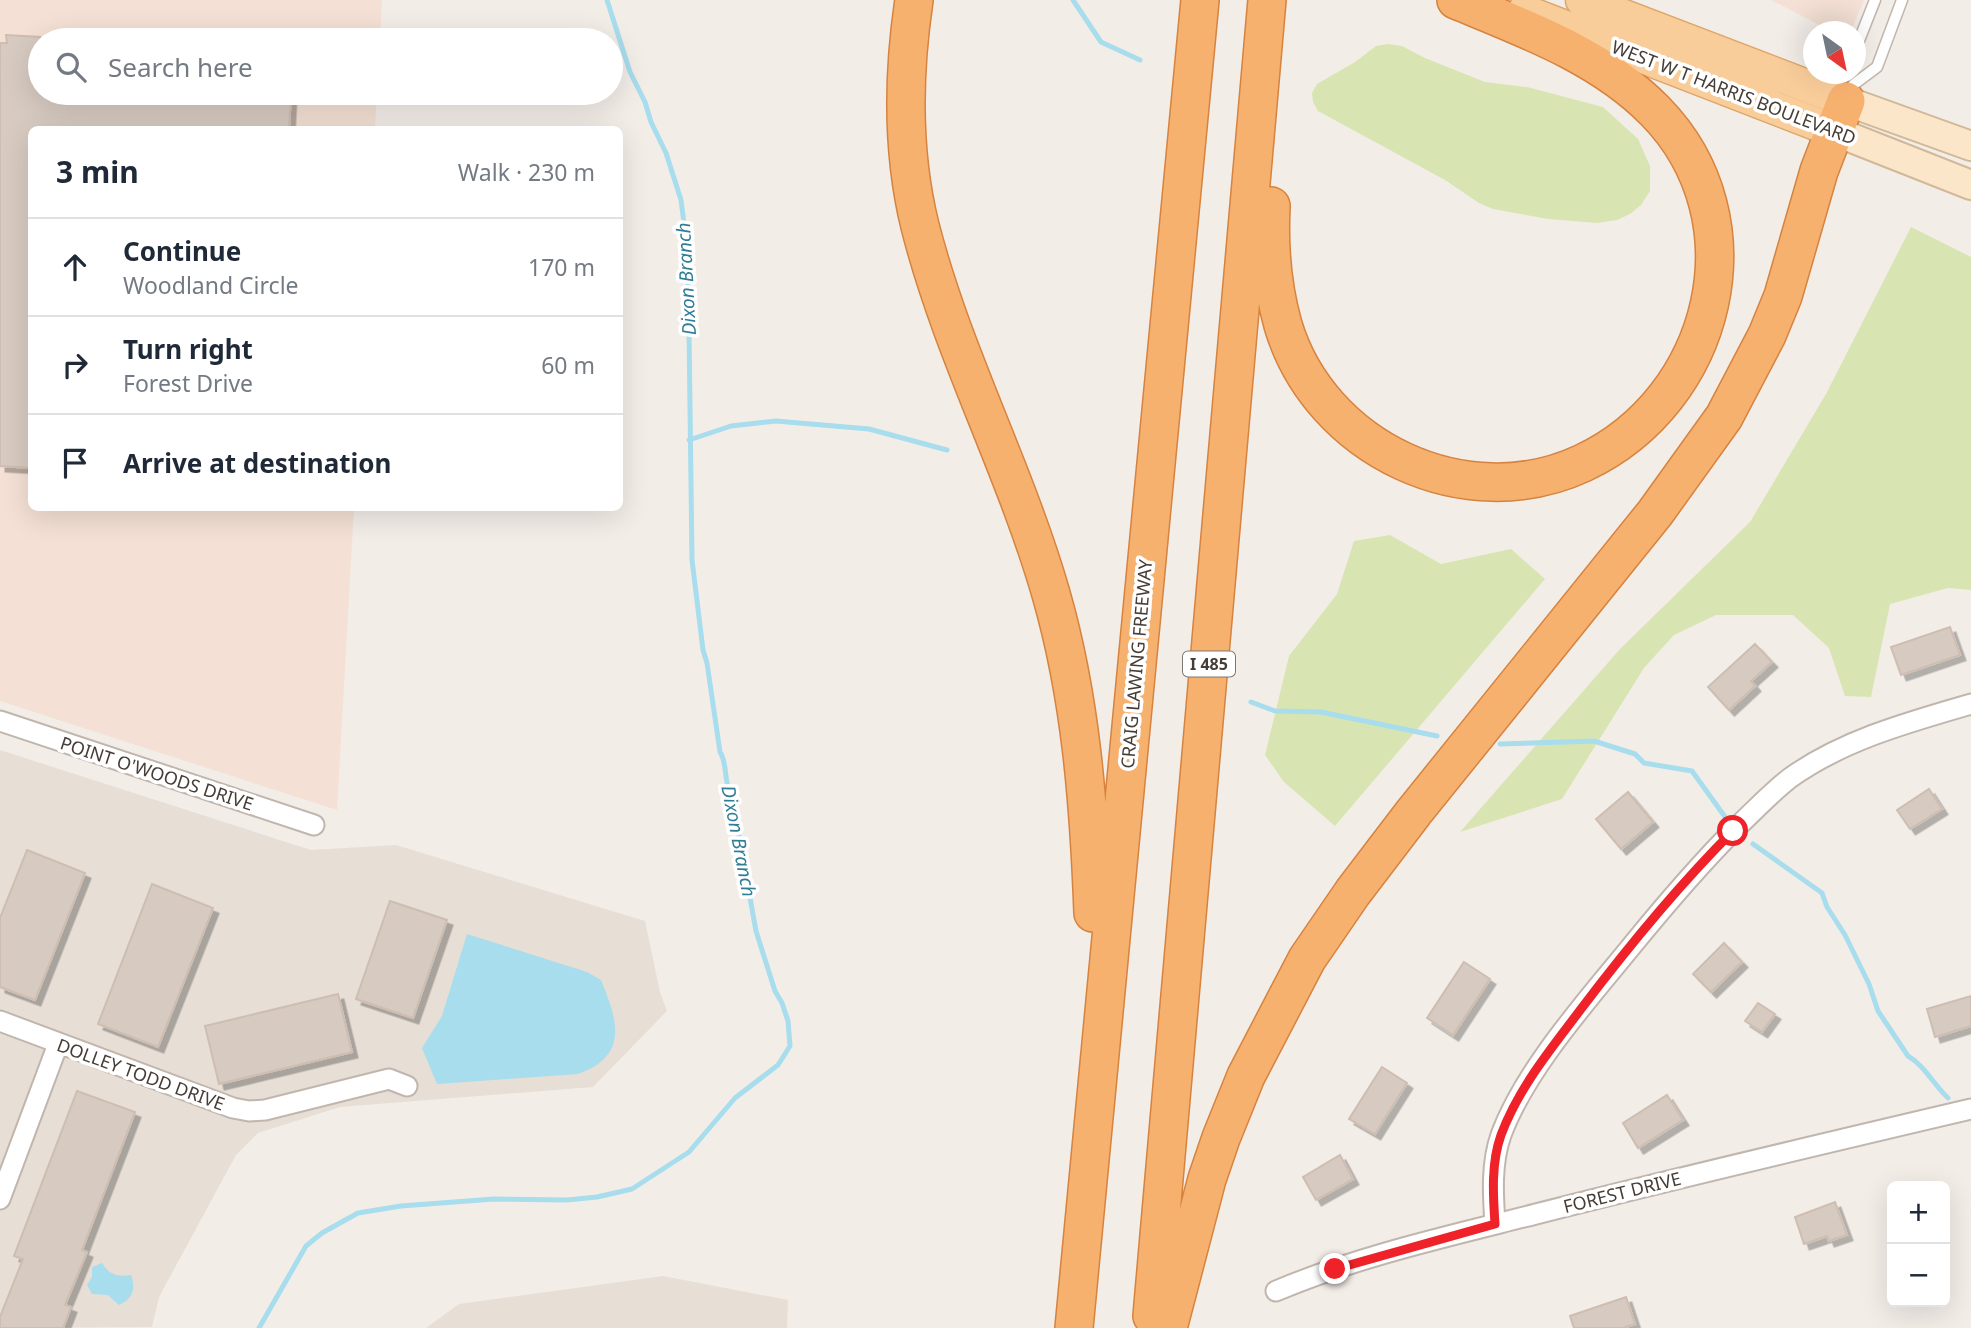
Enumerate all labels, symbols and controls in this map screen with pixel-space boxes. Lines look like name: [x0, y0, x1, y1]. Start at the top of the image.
north arrow: [1803, 21, 1866, 84]
search box: [28, 28, 623, 105]
street label: WEST W T HARRIS BOULEVARD: [1609, 34, 1859, 150]
icon: search: [52, 48, 90, 86]
text: Search here: [108, 49, 253, 85]
text: 3 min: [56, 151, 139, 192]
text: Walk · 230 m: [458, 156, 595, 188]
water label: Dixon Branch: [670, 222, 702, 336]
text: Continue: [123, 233, 241, 269]
icon: ahead: [56, 248, 94, 286]
text: 170 m: [528, 251, 595, 283]
text: Woodland Circle: [123, 269, 299, 301]
text: Turn right: [123, 331, 253, 367]
icon: right: [56, 346, 94, 384]
text: 60 m: [541, 349, 595, 381]
text: Forest Drive: [123, 367, 253, 399]
icon: arrive: [56, 444, 94, 482]
text: Arrive at destination: [123, 445, 392, 481]
street label: CRAIG LAWING FREEWAY: [1115, 558, 1157, 769]
road number: I 485: [1183, 652, 1235, 677]
street label: POINT O'WOODS DRIVE: [57, 730, 257, 816]
water label: Dixon Branch: [715, 783, 763, 899]
route start: [1717, 815, 1748, 846]
street label: DOLLEY TODD DRIVE: [54, 1032, 228, 1116]
street label: FOREST DRIVE: [1561, 1166, 1683, 1218]
map controls: [1887, 1181, 1950, 1307]
button: +: [1887, 1181, 1950, 1244]
button: −: [1887, 1244, 1950, 1307]
route end: [1319, 1253, 1350, 1284]

